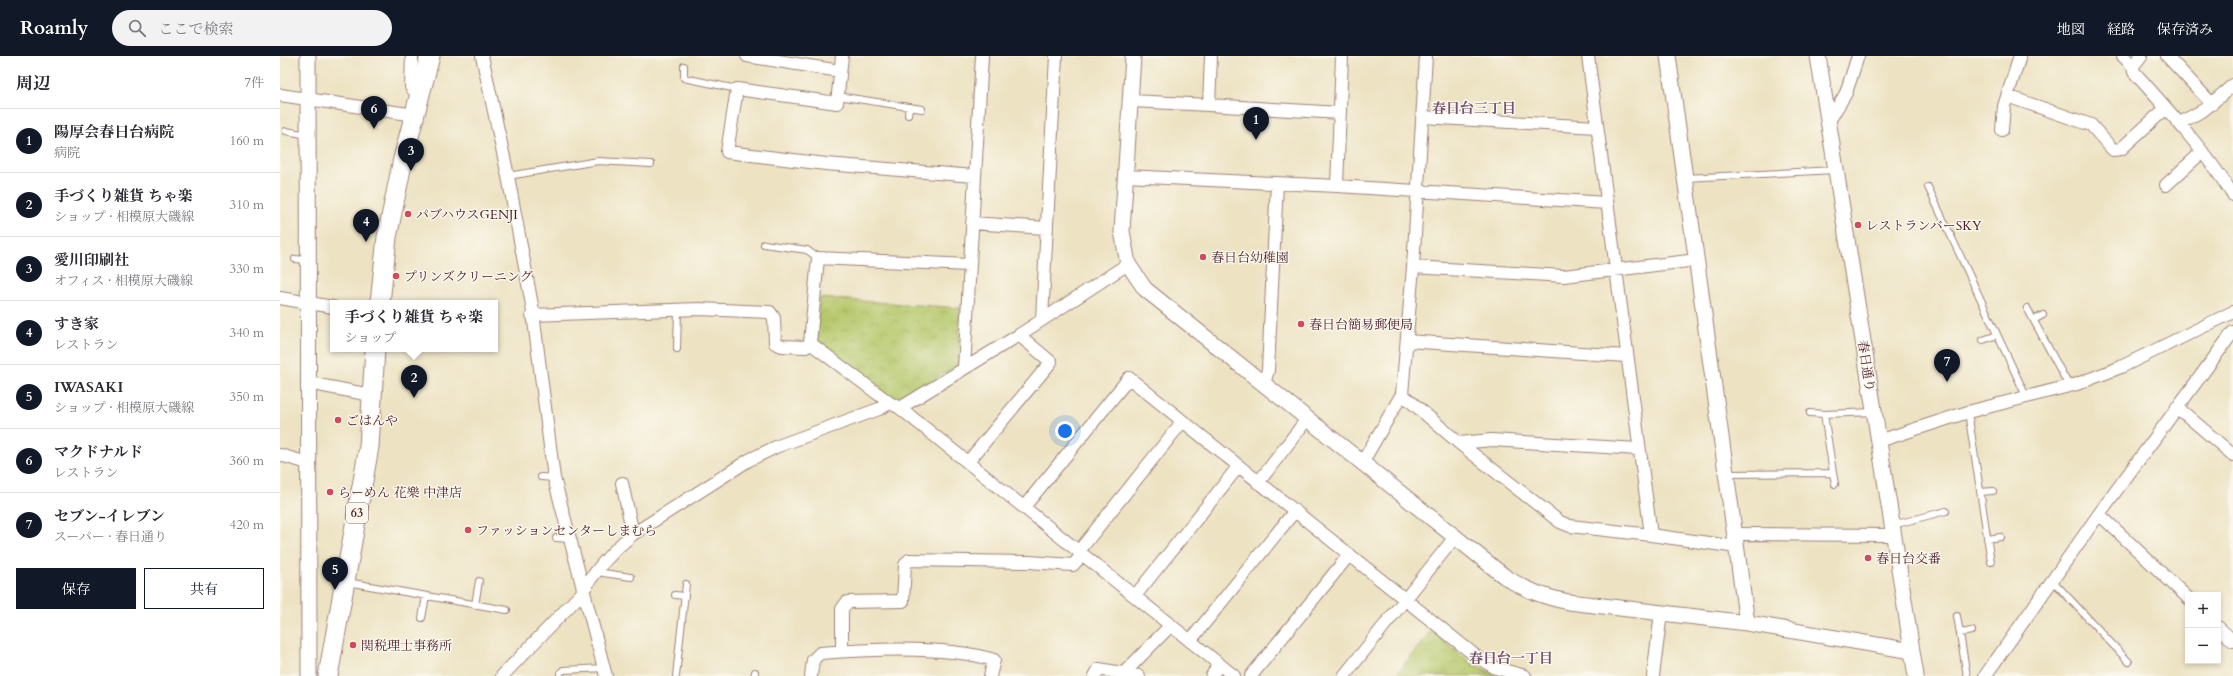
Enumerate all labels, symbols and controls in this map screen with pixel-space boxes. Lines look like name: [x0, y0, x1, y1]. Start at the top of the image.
search box: [112, 10, 392, 46]
text: Roamly: [20, 15, 88, 41]
icon: search: [126, 17, 148, 39]
text: ここで検索: [158, 19, 233, 39]
text: 地図: [2057, 20, 2085, 39]
text: 経路: [2107, 20, 2135, 39]
text: 保存済み: [2157, 20, 2213, 39]
text: 周辺: [16, 72, 50, 95]
text: 7件: [244, 74, 264, 92]
pin: 6: [361, 96, 387, 129]
district label: 春日台三丁目: [1432, 99, 1516, 118]
pin: 1: [1243, 107, 1269, 140]
text: 陽厚会春日台病院: [54, 122, 174, 142]
text: 1: [26, 132, 32, 150]
text: 160 m: [230, 132, 264, 150]
pin: 3: [398, 138, 424, 171]
text: 病院: [54, 144, 80, 162]
text: 手づくり雑貨 ちゃ楽: [54, 186, 193, 206]
text: 2: [26, 196, 32, 214]
text: 310 m: [230, 196, 264, 214]
place label: パブハウスGENJI: [416, 206, 518, 224]
text: ショップ · 相模原大磯線: [54, 208, 194, 226]
pin: 4: [353, 209, 379, 242]
marker: パブハウスGENJI: [403, 209, 413, 219]
place label: レストランバーSKY: [1866, 217, 1982, 235]
marker: レストランバーSKY: [1853, 220, 1863, 230]
place label: 春日台幼稚園: [1211, 249, 1289, 267]
text: 愛川印刷社: [54, 250, 129, 270]
marker: 春日台幼稚園: [1198, 252, 1208, 262]
text: 3: [26, 260, 32, 278]
text: 330 m: [230, 260, 264, 278]
place label: プリンズクリーニング: [404, 268, 533, 286]
marker: プリンズクリーニング: [391, 271, 401, 281]
text: オフィス · 相模原大磯線: [54, 272, 193, 290]
popup: [330, 300, 498, 352]
text: 手づくり雑貨 ちゃ楽: [344, 307, 484, 327]
text: すき家: [54, 314, 99, 334]
place label: 春日台簡易郵便局: [1309, 316, 1413, 334]
marker: 春日台簡易郵便局: [1296, 319, 1306, 329]
text: 4: [26, 324, 32, 342]
text: 340 m: [230, 324, 264, 342]
text: ショップ: [344, 329, 396, 347]
text: レストラン: [54, 336, 119, 354]
street label: 春日通り: [1853, 339, 1879, 393]
pin: 7: [1934, 349, 1960, 382]
pin: 2: [401, 365, 427, 398]
text: IWASAKI: [54, 377, 123, 397]
text: 5: [26, 388, 32, 406]
text: 350 m: [230, 388, 264, 406]
text: ショップ · 相模原大磯線: [54, 399, 194, 417]
place label: ごはんや: [346, 412, 398, 430]
marker: ごはんや: [333, 415, 343, 425]
your location: [1055, 421, 1075, 441]
text: マクドナルド: [54, 442, 143, 462]
text: 6: [26, 452, 32, 470]
text: 360 m: [230, 452, 264, 470]
text: レストラン: [54, 464, 119, 482]
place label: らーめん 花樂 中津店: [338, 484, 462, 502]
marker: らーめん 花樂 中津店: [325, 487, 335, 497]
road number: 63: [346, 503, 368, 523]
text: セブン-イレブン: [54, 506, 165, 526]
text: 7: [26, 516, 32, 534]
text: 420 m: [230, 516, 264, 534]
place label: ファッションセンターしまむら: [476, 522, 657, 540]
marker: ファッションセンターしまむら: [463, 525, 473, 535]
text: スーパー · 春日通り: [54, 528, 167, 546]
place label: 春日台交番: [1876, 550, 1941, 568]
marker: 春日台交番: [1863, 553, 1873, 563]
pin: 5: [322, 557, 348, 590]
button: 保存: [16, 568, 136, 609]
button: 共有: [144, 568, 264, 609]
map controls: [2185, 592, 2221, 664]
button: +: [2185, 592, 2221, 628]
button: −: [2185, 628, 2221, 664]
place label: 関税理士事務所: [361, 637, 452, 655]
marker: 関税理士事務所: [348, 640, 358, 650]
district label: 春日台一丁目: [1469, 649, 1553, 668]

